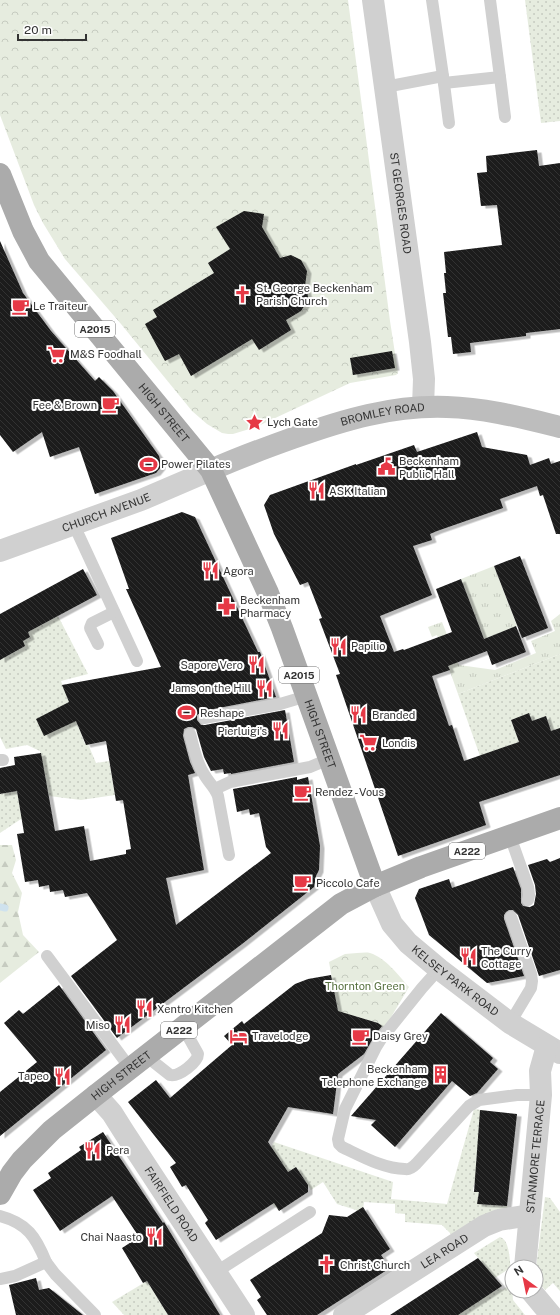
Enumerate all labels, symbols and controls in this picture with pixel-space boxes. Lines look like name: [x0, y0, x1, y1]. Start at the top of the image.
scale bar: [18, 16, 86, 42]
text: 20 m: [24, 23, 52, 37]
street label: ST GEORGES ROAD: [388, 152, 414, 255]
place label: St. George Beckenham Parish Church: [256, 282, 373, 307]
church icon: St. George Beckenham Parish Church: [233, 284, 253, 304]
cafe icon: Le Traiteur: [10, 296, 30, 316]
place label: Le Traiteur: [33, 300, 88, 312]
road number: A2015: [75, 321, 115, 337]
supermarket icon: M&S Foodhall: [47, 344, 67, 364]
place label: M&S Foodhall: [70, 348, 142, 360]
street label: HIGH STREET: [136, 381, 192, 445]
cafe icon: Fee & Brown: [100, 395, 120, 415]
place label: Fee & Brown: [32, 399, 97, 411]
street label: BROMLEY ROAD: [339, 401, 425, 428]
place icon: Lych Gate: [244, 412, 264, 432]
place label: Lych Gate: [267, 416, 318, 428]
sports icon: Power Pilates: [138, 454, 158, 474]
place label: Beckenham Public Hall: [399, 455, 459, 480]
public building icon: Beckenham Public Hall: [376, 457, 396, 477]
place label: Power Pilates: [161, 458, 231, 470]
restaurant icon: ASK Italian: [306, 481, 326, 501]
place label: ASK Italian: [329, 485, 386, 497]
street label: CHURCH AVENUE: [60, 491, 152, 534]
restaurant icon: Agora: [200, 561, 220, 581]
place label: Agora: [223, 565, 254, 577]
place label: Beckenham Pharmacy: [240, 594, 300, 619]
pharmacy icon: Beckenham Pharmacy: [217, 596, 237, 616]
restaurant icon: Papilio: [328, 636, 348, 656]
place label: Papilio: [351, 640, 386, 652]
restaurant icon: Sapore Vero: [246, 655, 266, 675]
place label: Sapore Vero: [180, 659, 243, 671]
road number: A2015: [279, 667, 319, 683]
restaurant icon: Jams on the Hill: [254, 678, 274, 698]
place label: Jams on the Hill: [171, 682, 251, 694]
street label: HIGH STREET: [302, 698, 338, 770]
sports icon: Reshape: [177, 703, 197, 723]
restaurant icon: Branded: [349, 705, 369, 725]
place label: Reshape: [200, 707, 244, 719]
place label: Branded: [372, 709, 415, 721]
restaurant icon: Pierluigi's: [270, 721, 290, 741]
place label: Pierluigi's: [217, 725, 267, 737]
supermarket icon: Londis: [359, 733, 379, 753]
place label: Londis: [382, 737, 416, 749]
cafe icon: Rendez - Vous: [292, 782, 312, 802]
place label: Rendez - Vous: [315, 786, 384, 798]
road number: A222: [449, 843, 485, 859]
cafe icon: Piccolo Cafe: [293, 873, 313, 893]
place label: Piccolo Cafe: [316, 877, 380, 889]
street label: KELSEY PARK ROAD: [410, 943, 501, 1018]
place label: The Curry Cottage: [481, 945, 531, 970]
restaurant icon: The Curry Cottage: [458, 947, 478, 967]
park label: Thornton Green: [325, 980, 405, 992]
restaurant icon: Xentro Kitchen: [134, 999, 154, 1019]
place label: Xentro Kitchen: [157, 1003, 233, 1015]
restaurant icon: Miso: [113, 1015, 133, 1035]
place label: Miso: [86, 1019, 110, 1031]
road number: A222: [161, 1022, 197, 1038]
hotel icon: Travelodge: [229, 1026, 249, 1046]
cafe icon: Daisy Grey: [350, 1026, 370, 1046]
place label: Travelodge: [252, 1030, 309, 1042]
place label: Daisy Grey: [373, 1030, 428, 1042]
street label: HIGH STREET: [89, 1048, 154, 1102]
place label: Beckenham Telephone Exchange: [321, 1063, 427, 1088]
building icon: Beckenham Telephone Exchange: [430, 1065, 450, 1085]
restaurant icon: Tapeo: [52, 1066, 72, 1086]
place label: Tapeo: [18, 1070, 49, 1082]
street label: STANMORE TERRACE: [524, 1099, 547, 1214]
restaurant icon: Pera: [83, 1140, 103, 1160]
place label: Pera: [106, 1144, 129, 1156]
street label: FAIRFIELD ROAD: [142, 1164, 201, 1245]
restaurant icon: Chai Naasto: [145, 1227, 165, 1247]
place label: Chai Naasto: [80, 1231, 142, 1243]
street label: LEA ROAD: [418, 1231, 471, 1271]
church icon: Christ Church: [317, 1255, 337, 1275]
place label: Christ Church: [340, 1259, 410, 1271]
north arrow: [504, 1259, 544, 1299]
text: N: [512, 1263, 525, 1278]

